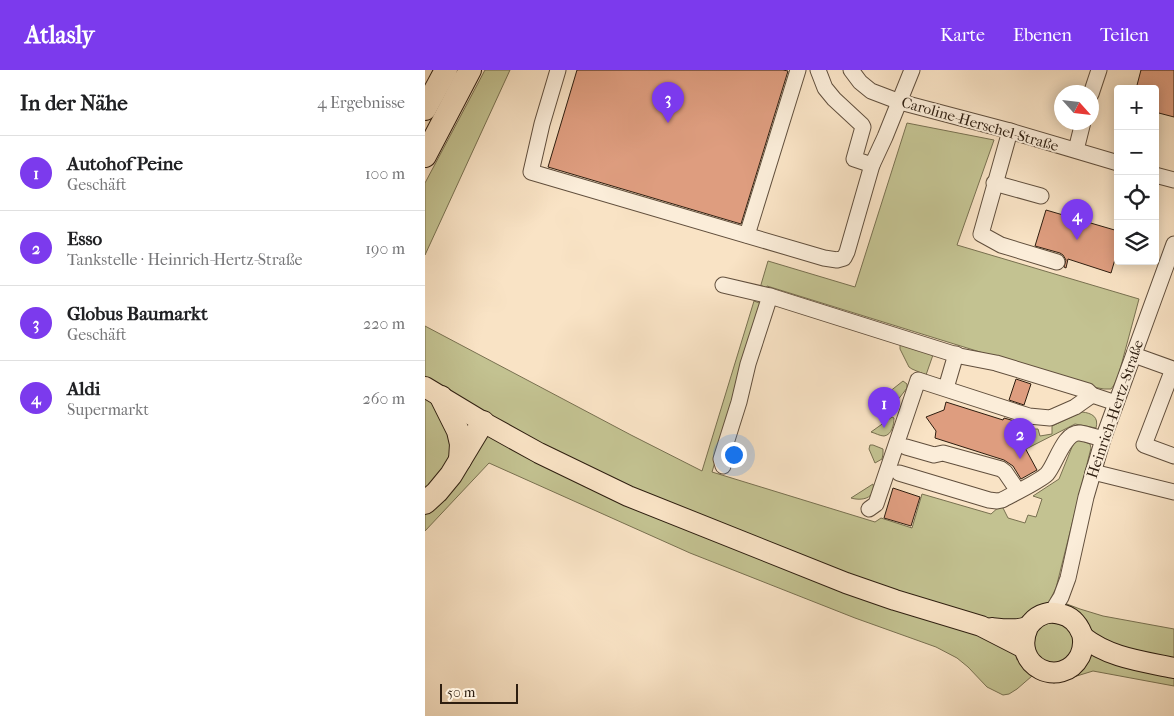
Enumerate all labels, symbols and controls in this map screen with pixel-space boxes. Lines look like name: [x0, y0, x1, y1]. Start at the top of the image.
text: Atlasly: [25, 21, 94, 49]
text: Karte: [940, 25, 985, 46]
text: Ebenen: [1013, 25, 1072, 46]
text: Teilen: [1100, 25, 1149, 46]
pin: 3: [652, 82, 684, 123]
north arrow: [1054, 85, 1099, 130]
map controls: [1114, 85, 1159, 265]
button: +: [1114, 85, 1159, 130]
text: In der Nähe: [20, 91, 128, 115]
text: 4 Ergebnisse: [317, 93, 405, 112]
street label: Caroline-Herschel-Straße: [899, 93, 1061, 155]
button: −: [1114, 130, 1159, 175]
text: Autohof Peine: [67, 153, 183, 175]
text: 1: [33, 164, 39, 183]
text: 100 m: [365, 164, 405, 183]
text: Geschäft: [67, 175, 127, 194]
button: locate: [1114, 175, 1159, 220]
pin: 4: [1061, 199, 1093, 240]
button: layers: [1114, 220, 1159, 265]
text: Esso: [67, 228, 102, 250]
text: 2: [32, 239, 40, 258]
text: 190 m: [365, 239, 405, 258]
text: Tankstelle · Heinrich-Hertz-Straße: [67, 250, 303, 269]
text: Globus Baumarkt: [67, 303, 208, 325]
text: 3: [33, 314, 39, 333]
text: 220 m: [363, 314, 405, 333]
text: Geschäft: [67, 325, 127, 344]
street label: Heinrich-Hertz-Straße: [1083, 337, 1147, 481]
text: Aldi: [67, 378, 100, 400]
pin: 1: [868, 387, 900, 428]
text: 4: [31, 389, 41, 408]
text: 260 m: [363, 389, 405, 408]
text: Supermarkt: [67, 400, 149, 419]
pin: 2: [1004, 418, 1036, 459]
your location: [721, 442, 747, 468]
scale bar: [440, 681, 517, 704]
text: 50 m: [447, 684, 475, 701]

